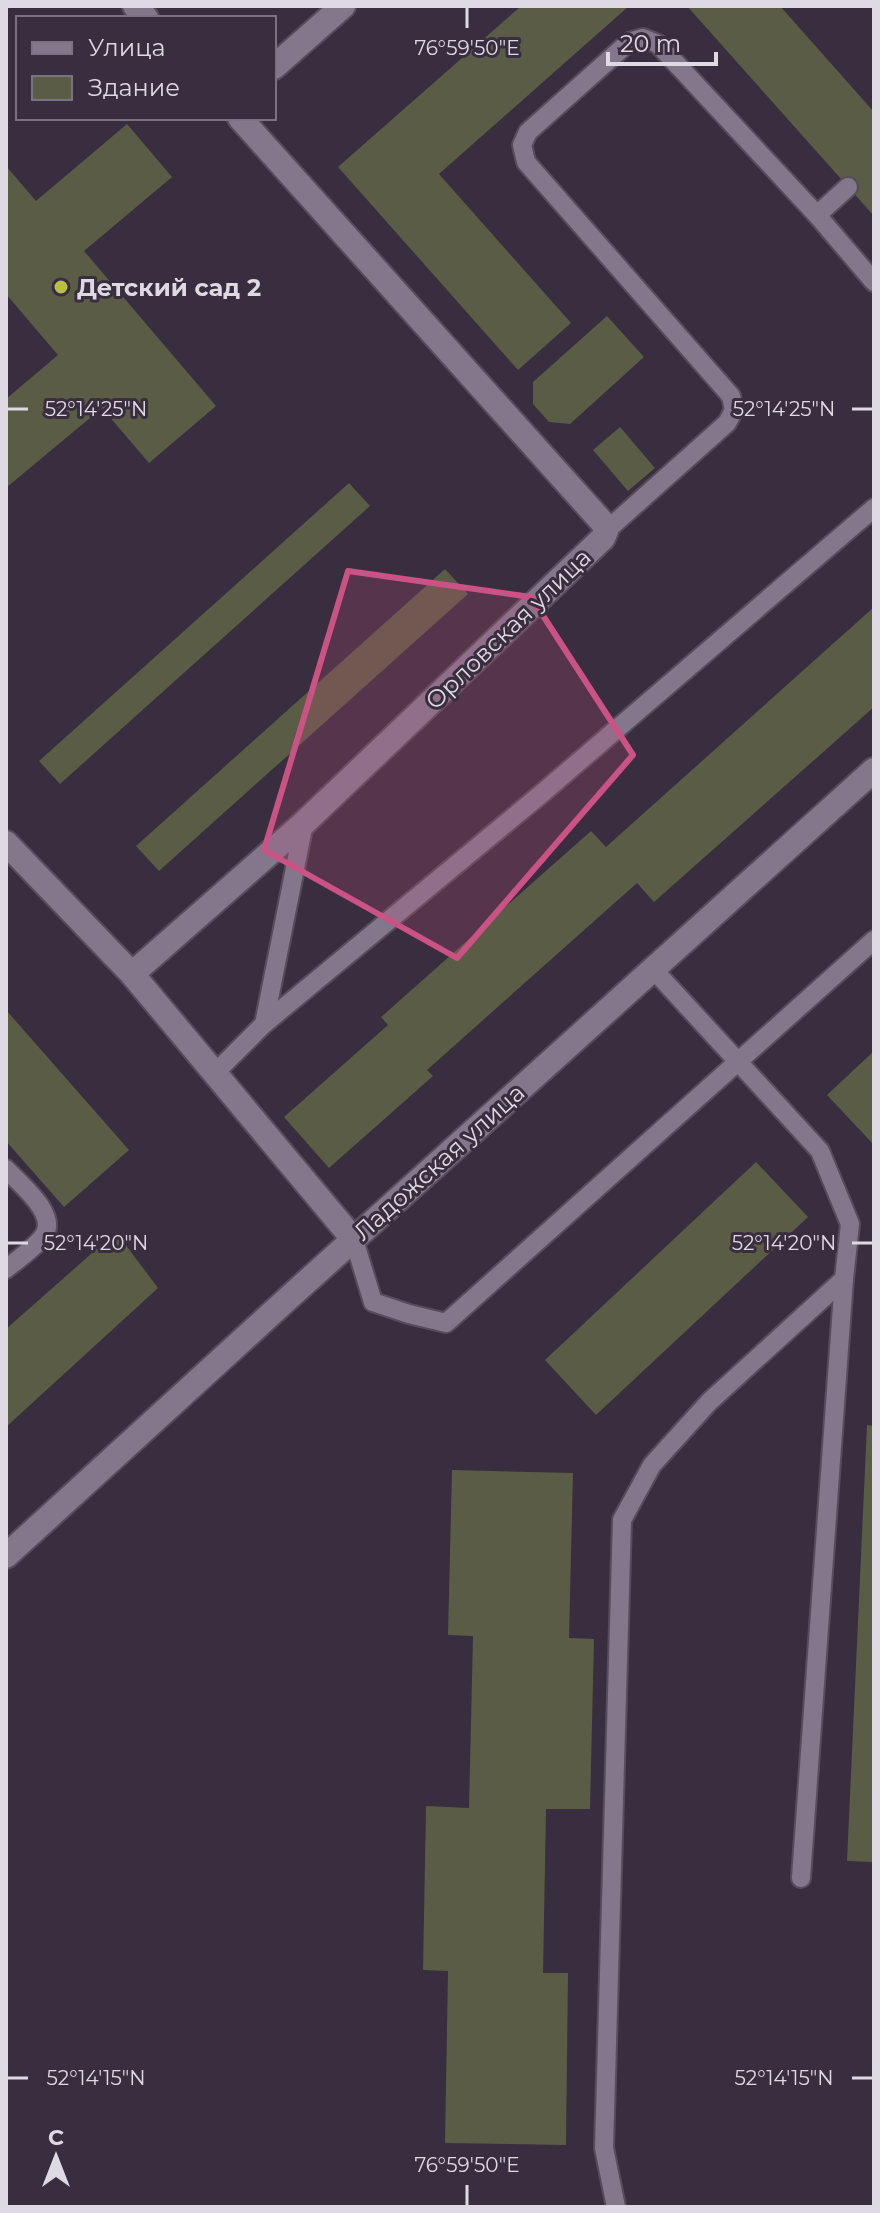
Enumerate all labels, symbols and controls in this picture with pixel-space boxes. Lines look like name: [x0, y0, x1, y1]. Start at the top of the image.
legend: [16, 16, 276, 120]
scale bar: [608, 16, 716, 66]
text: 20 m: [620, 29, 681, 58]
text: Улица: [88, 33, 166, 62]
text: 76°59'50"E: [414, 36, 520, 60]
text: Здание: [88, 73, 180, 102]
place label: Детский сад 2: [77, 273, 261, 302]
marker: Детский сад 2: [52, 278, 70, 296]
text: 52°14'25"N: [45, 397, 147, 421]
text: 52°14'25"N: [733, 397, 835, 421]
street label: Орловская улица: [419, 543, 597, 715]
street label: Ладожская улица: [348, 1078, 530, 1246]
text: 52°14'20"N: [44, 1231, 148, 1255]
text: 52°14'20"N: [732, 1231, 836, 1255]
text: 52°14'15"N: [47, 2066, 145, 2090]
text: 52°14'15"N: [735, 2066, 833, 2090]
north arrow: [16, 2117, 96, 2197]
text: С: [48, 2124, 64, 2151]
text: 76°59'50"E: [414, 2153, 520, 2177]

